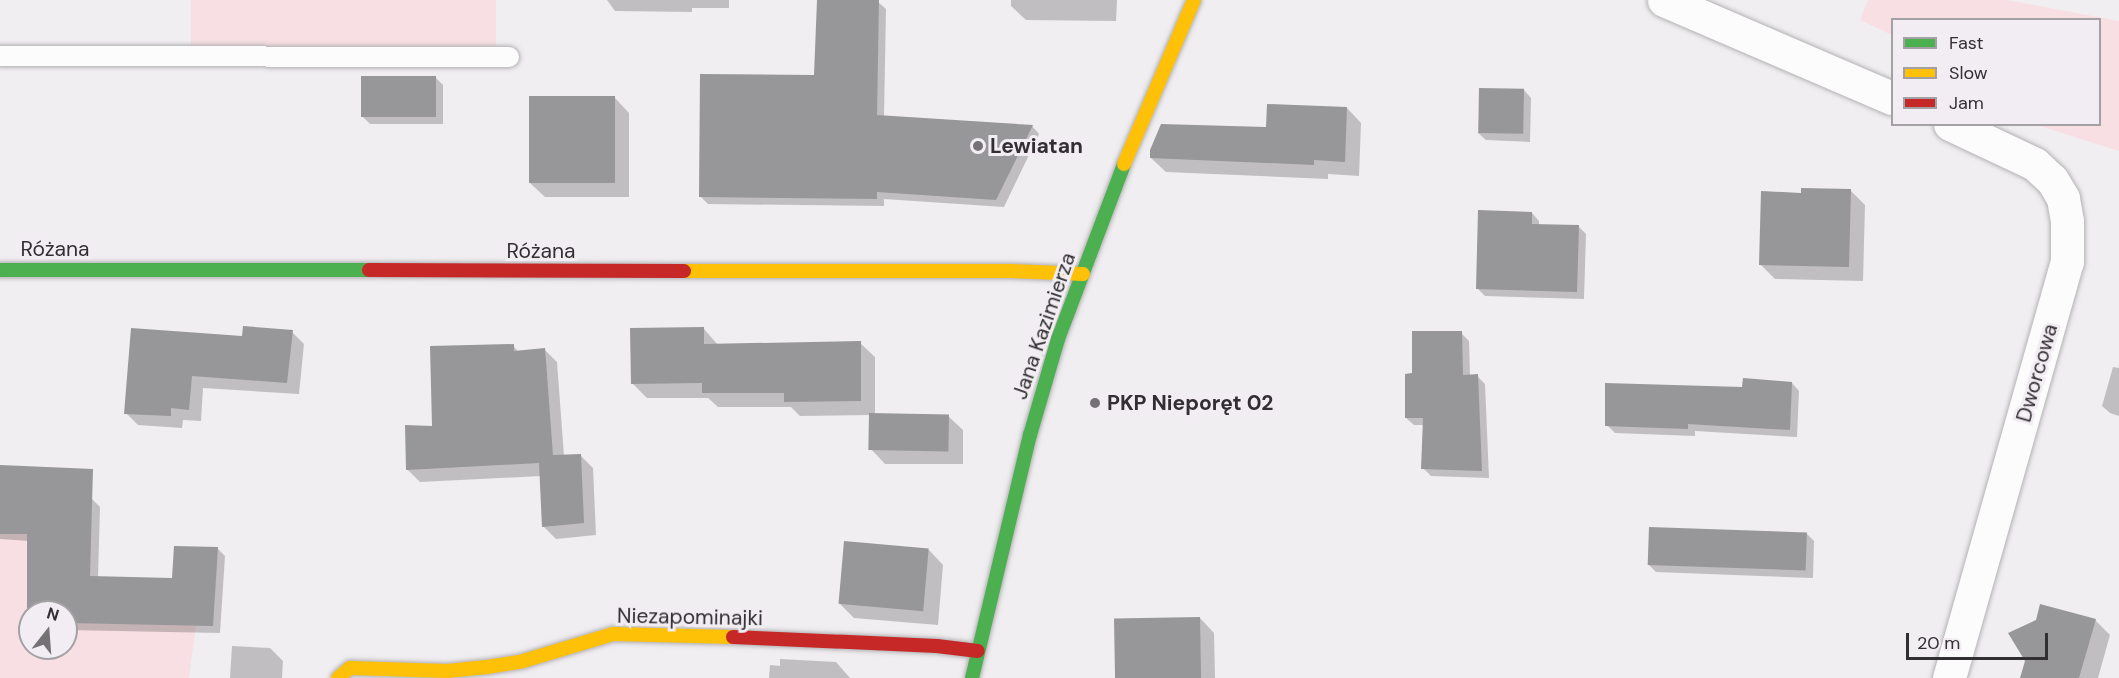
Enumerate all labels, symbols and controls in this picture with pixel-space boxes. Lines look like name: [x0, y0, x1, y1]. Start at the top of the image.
legend: [1891, 18, 2101, 126]
text: Fast: [1949, 31, 1984, 55]
text: Slow: [1949, 61, 1988, 85]
text: Jam: [1949, 91, 1984, 115]
place label: Lewiatan: [990, 133, 1083, 159]
marker: Lewiatan: [971, 139, 985, 153]
street label: Różana: [21, 236, 89, 262]
street label: Różana: [507, 238, 575, 264]
street label: Jana Kazimierza: [1007, 249, 1081, 403]
street label: Dworcowa: [2011, 321, 2063, 425]
place label: PKP Nieporęt 02: [1107, 390, 1273, 416]
marker: PKP Nieporęt 02: [1088, 396, 1102, 410]
north arrow: [18, 600, 78, 660]
text: N: [44, 602, 61, 626]
street label: Niezapominajki: [617, 603, 763, 631]
scale bar: [1909, 621, 2052, 659]
text: 20 m: [1917, 631, 1960, 655]

